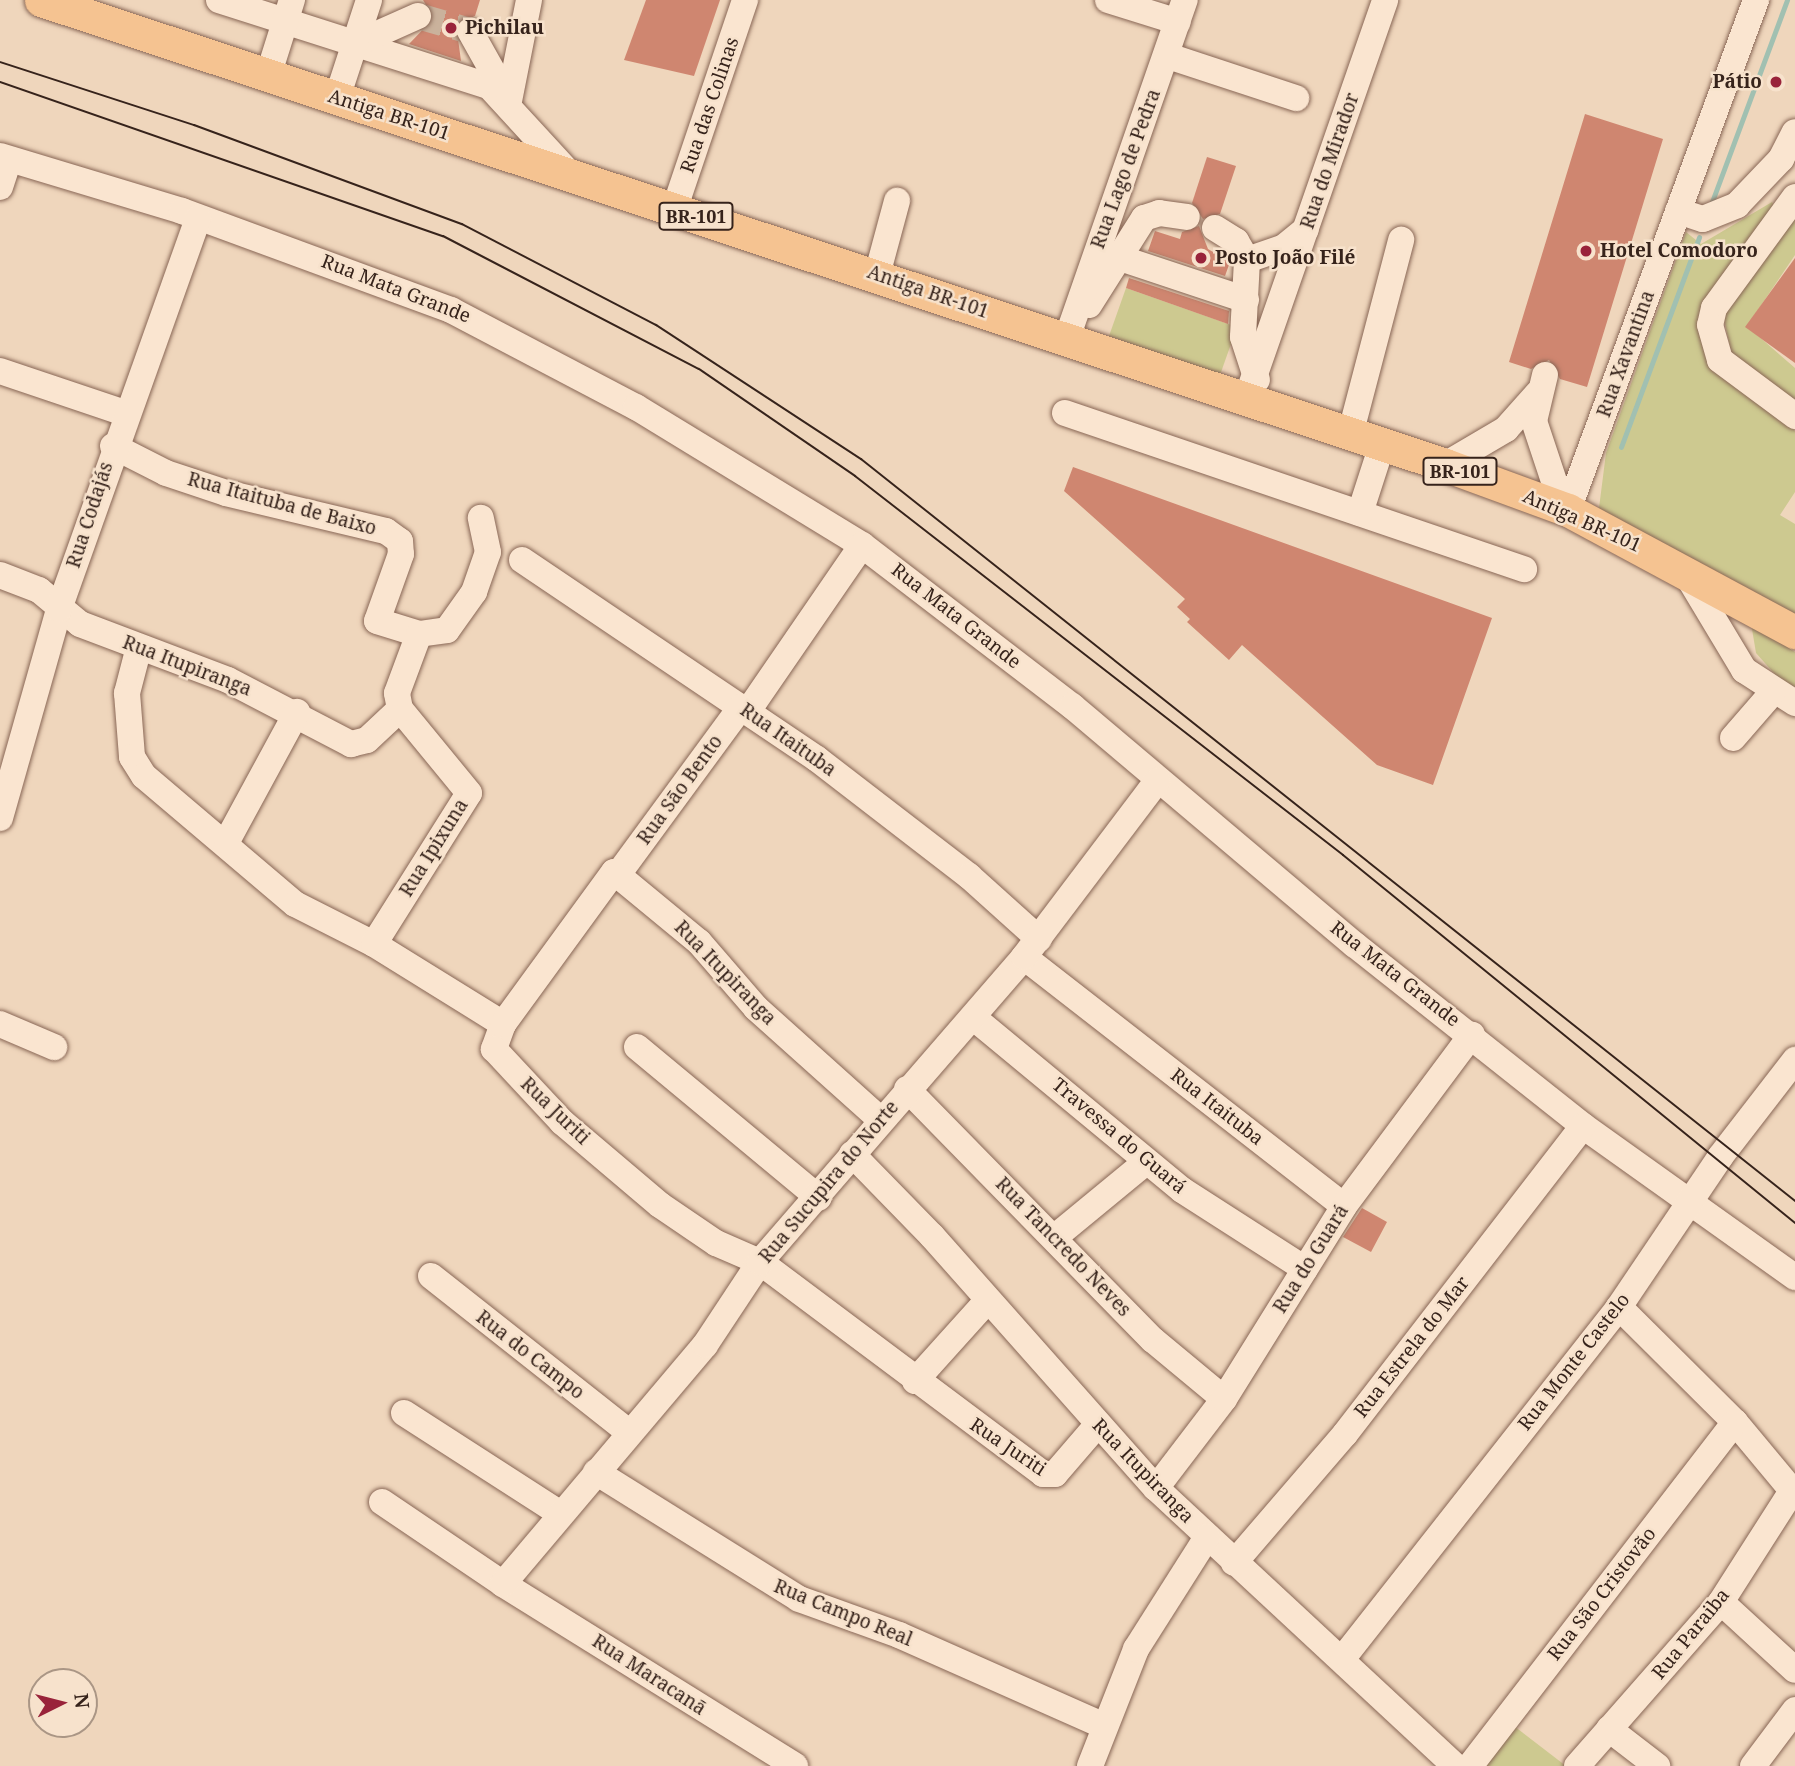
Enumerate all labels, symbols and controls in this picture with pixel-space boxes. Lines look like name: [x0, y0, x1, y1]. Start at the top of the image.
place label: Pichilau: [465, 17, 544, 39]
marker: Pichilau: [443, 20, 459, 36]
street label: Rua das Colinas: [676, 34, 744, 176]
place label: Pátio: [1712, 71, 1762, 93]
marker: Pátio: [1768, 74, 1784, 90]
street label: Antiga BR-101: [325, 85, 453, 145]
street label: Rua Lago de Pedra: [1087, 86, 1165, 252]
street label: Rua do Mirador: [1296, 90, 1364, 232]
road number: BR-101: [658, 202, 734, 230]
place label: Hotel Comodoro: [1600, 240, 1758, 262]
marker: Hotel Comodoro: [1578, 243, 1594, 259]
place label: Posto João Filé: [1215, 247, 1355, 269]
street label: Rua Mata Grande: [318, 250, 474, 328]
marker: Posto João Filé: [1193, 250, 1209, 266]
street label: Antiga BR-101: [864, 261, 992, 323]
street label: Rua Xavantina: [1593, 288, 1659, 420]
road number: BR-101: [1422, 457, 1498, 486]
street label: Rua Codajás: [62, 459, 118, 571]
street label: Rua Itaituba de Baixo: [185, 468, 379, 540]
street label: Antiga BR-101: [1519, 485, 1645, 557]
street label: Rua Mata Grande: [887, 558, 1025, 674]
street label: Rua Itupiranga: [119, 631, 255, 701]
street label: Rua Itaituba: [736, 699, 840, 781]
street label: Rua São Bento: [633, 731, 727, 849]
street label: Rua Ipixuna: [395, 795, 473, 901]
street label: Rua Itupiranga: [670, 916, 780, 1030]
street label: Rua Mata Grande: [1326, 916, 1464, 1032]
street label: Rua Itaituba: [1166, 1064, 1268, 1150]
street label: Rua Juriti: [516, 1073, 594, 1149]
street label: Travessa do Guará: [1047, 1073, 1191, 1199]
street label: Rua Sucupira do Norte: [754, 1096, 904, 1268]
street label: Rua Tancredo Neves: [991, 1173, 1135, 1321]
street label: Rua do Guará: [1269, 1201, 1353, 1317]
street label: Rua Estrela do Mar: [1350, 1272, 1474, 1422]
street label: Rua Monte Castelo: [1513, 1289, 1635, 1435]
street label: Rua do Campo: [471, 1306, 589, 1404]
street label: Rua Juriti: [966, 1413, 1050, 1481]
street label: Rua Itupiranga: [1088, 1414, 1198, 1528]
street label: Rua São Cristovão: [1543, 1523, 1661, 1665]
street label: Rua Campo Real: [770, 1575, 916, 1651]
street label: Rua Paraiba: [1648, 1584, 1734, 1684]
street label: Rua Maracanã: [588, 1630, 710, 1720]
north arrow: [28, 1668, 98, 1738]
text: N: [68, 1692, 96, 1710]

